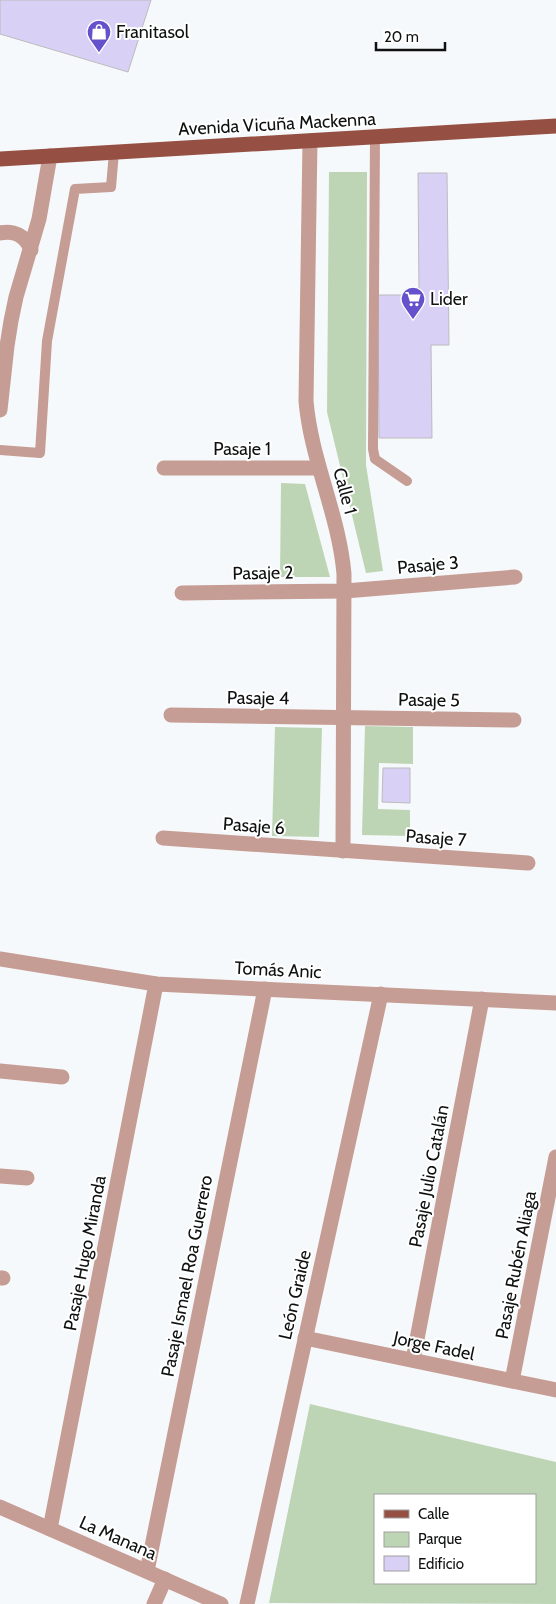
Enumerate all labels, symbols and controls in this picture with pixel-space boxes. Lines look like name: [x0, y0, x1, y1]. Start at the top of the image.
shop icon: Franitasol: [86, 19, 112, 53]
scale bar: [376, 20, 445, 52]
place label: Franitasol: [116, 21, 190, 43]
text: 20 m: [384, 28, 419, 46]
street label: Avenida Vicuña Mackenna: [178, 108, 377, 140]
supermarket icon: Lider: [400, 286, 426, 320]
place label: Lider: [430, 288, 468, 310]
street label: Pasaje 1: [213, 438, 271, 460]
street label: Calle 1: [328, 465, 362, 517]
street label: Pasaje 3: [396, 551, 460, 579]
street label: Pasaje 2: [232, 561, 294, 585]
street label: Pasaje 4: [227, 686, 289, 710]
street label: Pasaje 5: [398, 688, 460, 712]
street label: Pasaje 6: [222, 813, 286, 839]
street label: Pasaje 7: [405, 825, 467, 851]
street label: Tomás Anic: [234, 957, 322, 983]
street label: Pasaje Julio Catalán: [404, 1103, 454, 1249]
street label: Pasaje Hugo Miranda: [59, 1173, 111, 1333]
street label: Pasaje Ismael Roa Guerrero: [157, 1173, 217, 1379]
street label: Pasaje Rubén Aliaga: [491, 1189, 541, 1341]
street label: León Graide: [274, 1248, 316, 1342]
street label: Jorge Fadel: [390, 1326, 477, 1365]
legend: [374, 1494, 536, 1584]
text: Calle: [418, 1505, 449, 1523]
street label: La Manana: [76, 1511, 160, 1565]
text: Parque: [418, 1530, 462, 1548]
text: Edificio: [418, 1555, 464, 1573]

